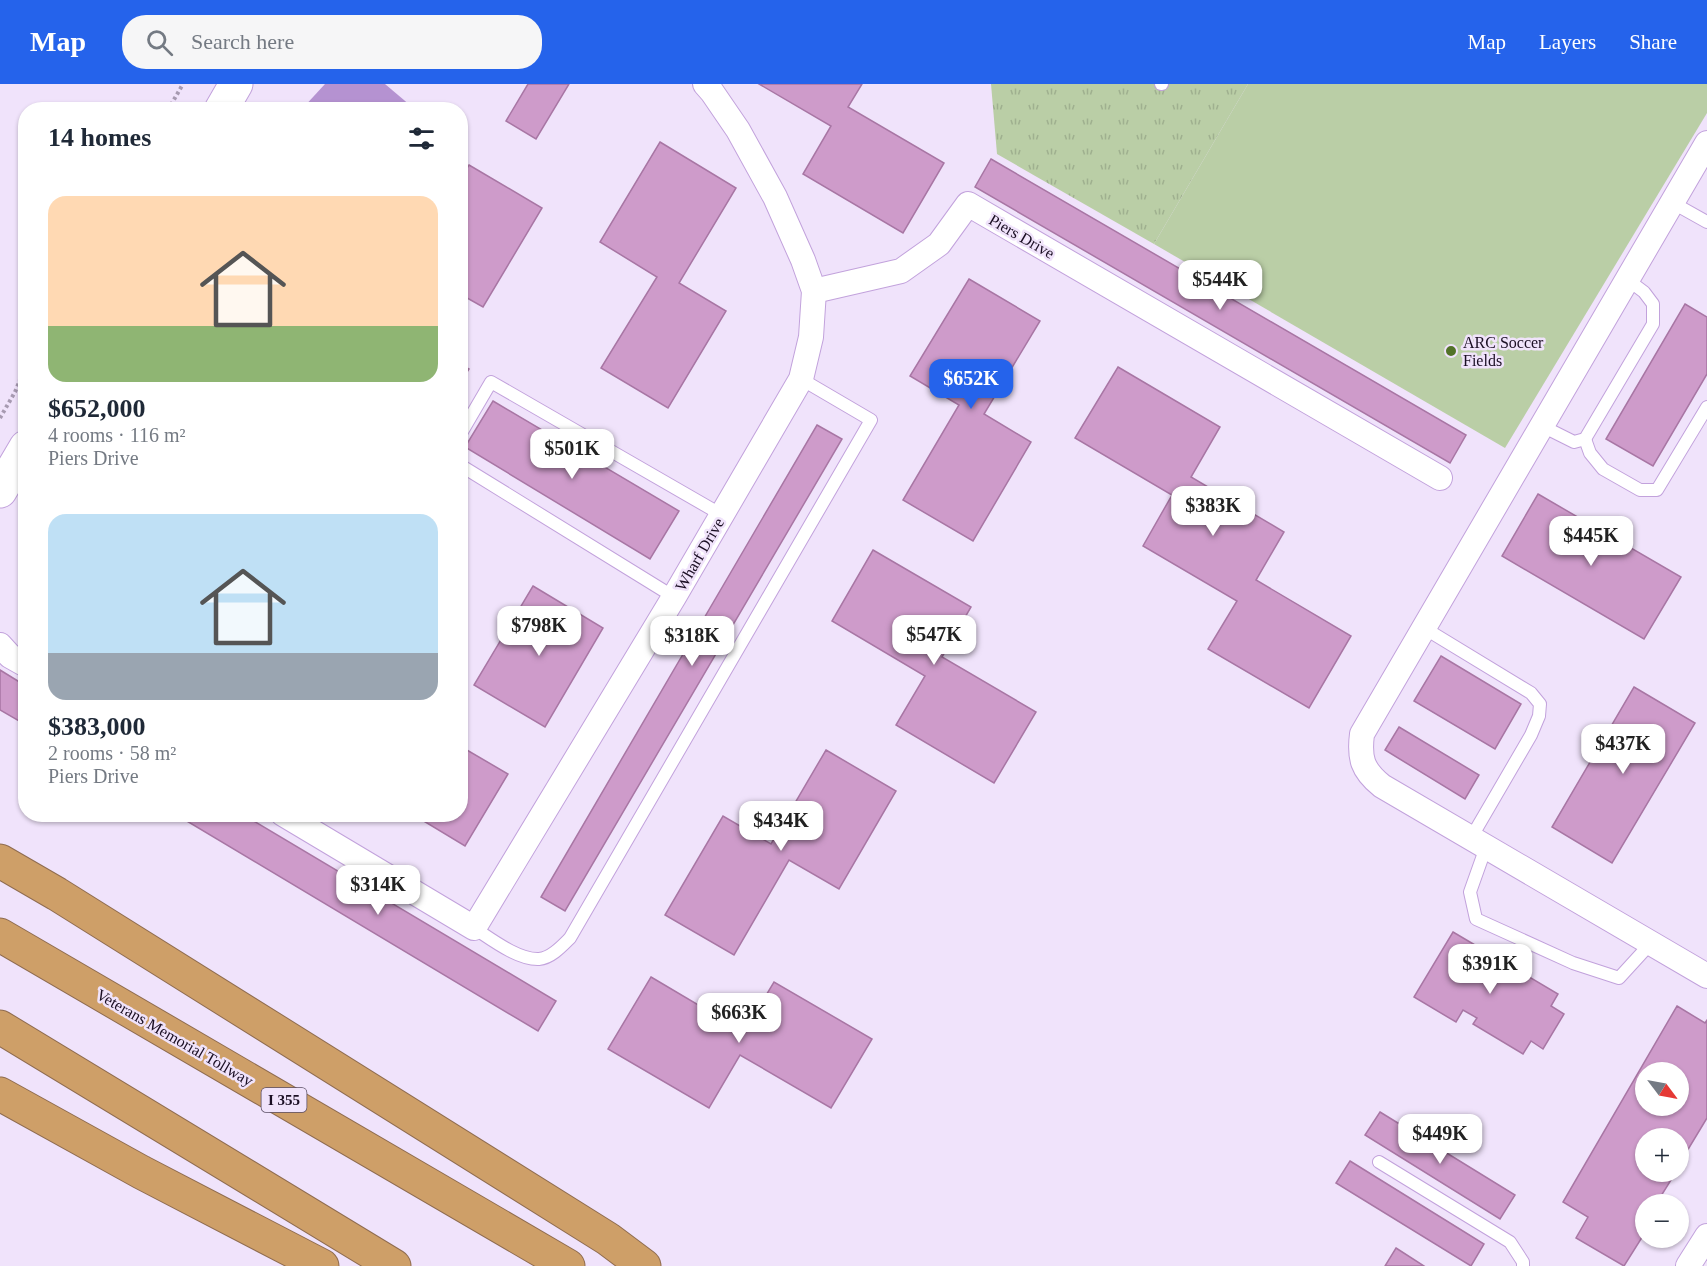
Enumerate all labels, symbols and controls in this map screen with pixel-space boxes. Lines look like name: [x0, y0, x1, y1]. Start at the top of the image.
search box: [122, 15, 542, 69]
text: Map: [30, 26, 86, 57]
icon: search: [143, 26, 176, 59]
text: Search here: [191, 29, 294, 54]
text: Map: [1468, 30, 1506, 54]
text: Layers: [1539, 30, 1596, 54]
text: Share: [1629, 30, 1677, 54]
icon: filters: [405, 122, 438, 155]
text: 14 homes: [48, 123, 151, 152]
street label: Piers Drive: [986, 211, 1057, 262]
icon: home: [189, 235, 297, 343]
pin: $544K: [1178, 260, 1262, 311]
text: $544K: [1192, 268, 1248, 290]
place label: ARC Soccer Fields: [1463, 334, 1544, 369]
marker: ARC Soccer Fields: [1444, 344, 1458, 358]
pin: $652K: [929, 359, 1013, 410]
text: $652K: [943, 367, 999, 389]
text: $652,000: [48, 394, 146, 423]
text: 4 rooms · 116 m²: [48, 424, 185, 446]
pin: $501K: [530, 429, 614, 480]
text: $501K: [544, 437, 600, 459]
text: Piers Drive: [48, 447, 139, 469]
pin: $383K: [1171, 486, 1255, 537]
text: $383K: [1185, 494, 1241, 516]
street label: Wharf Drive: [672, 515, 727, 594]
pin: $445K: [1549, 516, 1633, 567]
text: $445K: [1563, 524, 1619, 546]
icon: home: [189, 553, 297, 661]
pin: $798K: [497, 606, 581, 657]
text: $798K: [511, 614, 567, 636]
pin: $547K: [892, 615, 976, 666]
pin: $318K: [650, 616, 734, 667]
text: $547K: [906, 623, 962, 645]
text: $318K: [664, 624, 720, 646]
text: $383,000: [48, 712, 146, 741]
pin: $437K: [1581, 724, 1665, 775]
text: $437K: [1595, 732, 1651, 754]
text: 2 rooms · 58 m²: [48, 742, 176, 764]
text: Piers Drive: [48, 765, 139, 787]
pin: $434K: [739, 801, 823, 852]
text: $434K: [753, 809, 809, 831]
pin: $314K: [336, 865, 420, 916]
text: $314K: [350, 873, 406, 895]
pin: $391K: [1448, 944, 1532, 995]
text: $391K: [1462, 952, 1518, 974]
street label: Veterans Memorial Tollway: [93, 986, 256, 1090]
pin: $663K: [697, 993, 781, 1044]
text: $663K: [711, 1001, 767, 1023]
north arrow: [1635, 1062, 1689, 1116]
map controls: [1635, 1062, 1689, 1248]
road number: I 355: [262, 1088, 306, 1112]
pin: $449K: [1398, 1114, 1482, 1165]
text: $449K: [1412, 1122, 1468, 1144]
button: +: [1635, 1128, 1689, 1182]
button: −: [1635, 1194, 1689, 1248]

